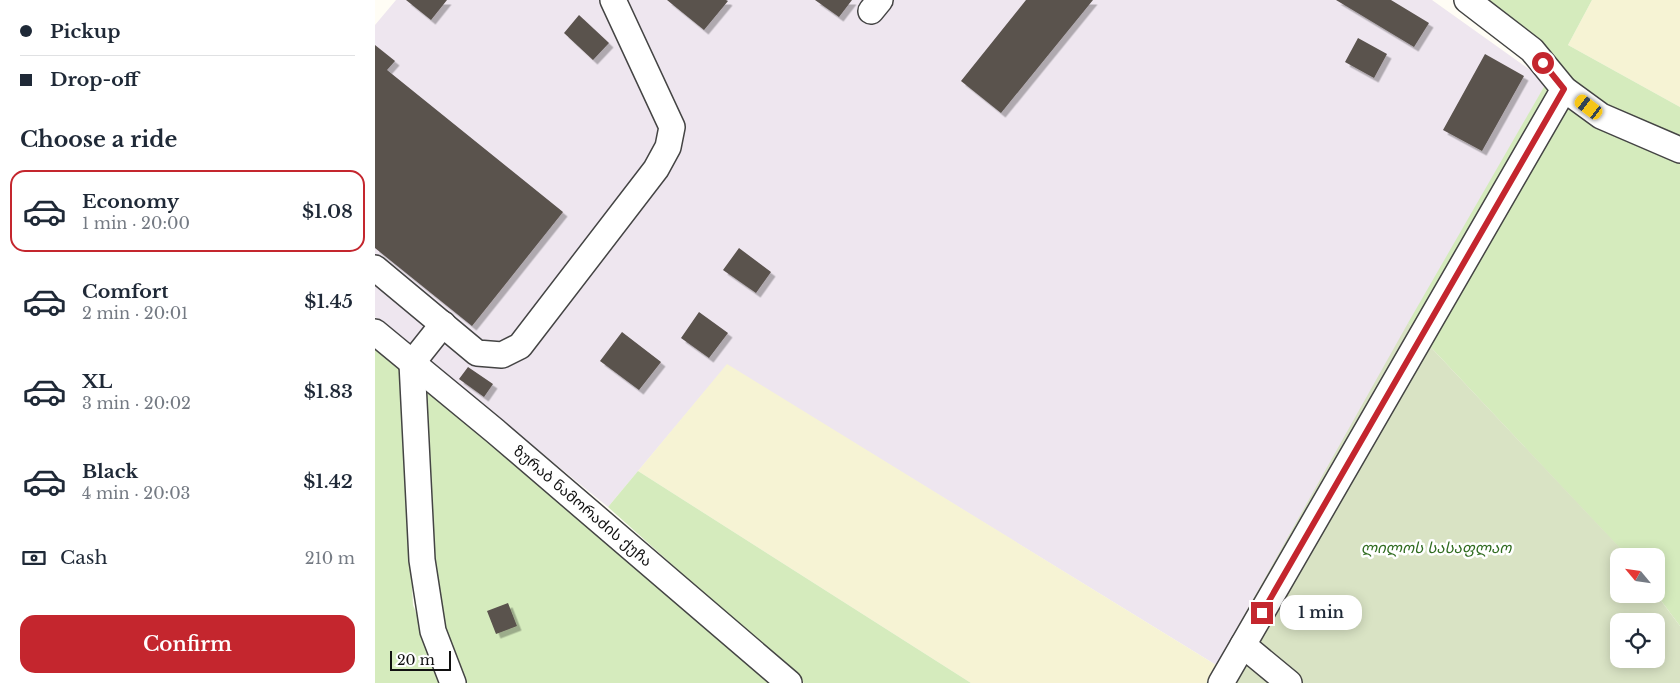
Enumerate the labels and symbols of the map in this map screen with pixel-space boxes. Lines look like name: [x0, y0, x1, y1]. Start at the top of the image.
route start: [1532, 52, 1554, 74]
car: [1572, 92, 1605, 122]
street label: ზურაბ ნამორაძის ქუჩა: [510, 441, 656, 570]
park label: ლილოს სასაფლაო: [1361, 538, 1512, 557]
north arrow: [1610, 548, 1665, 602]
callout: 1 min: [1279, 596, 1362, 630]
route end: [1251, 602, 1273, 624]
scale bar: [390, 648, 451, 671]

